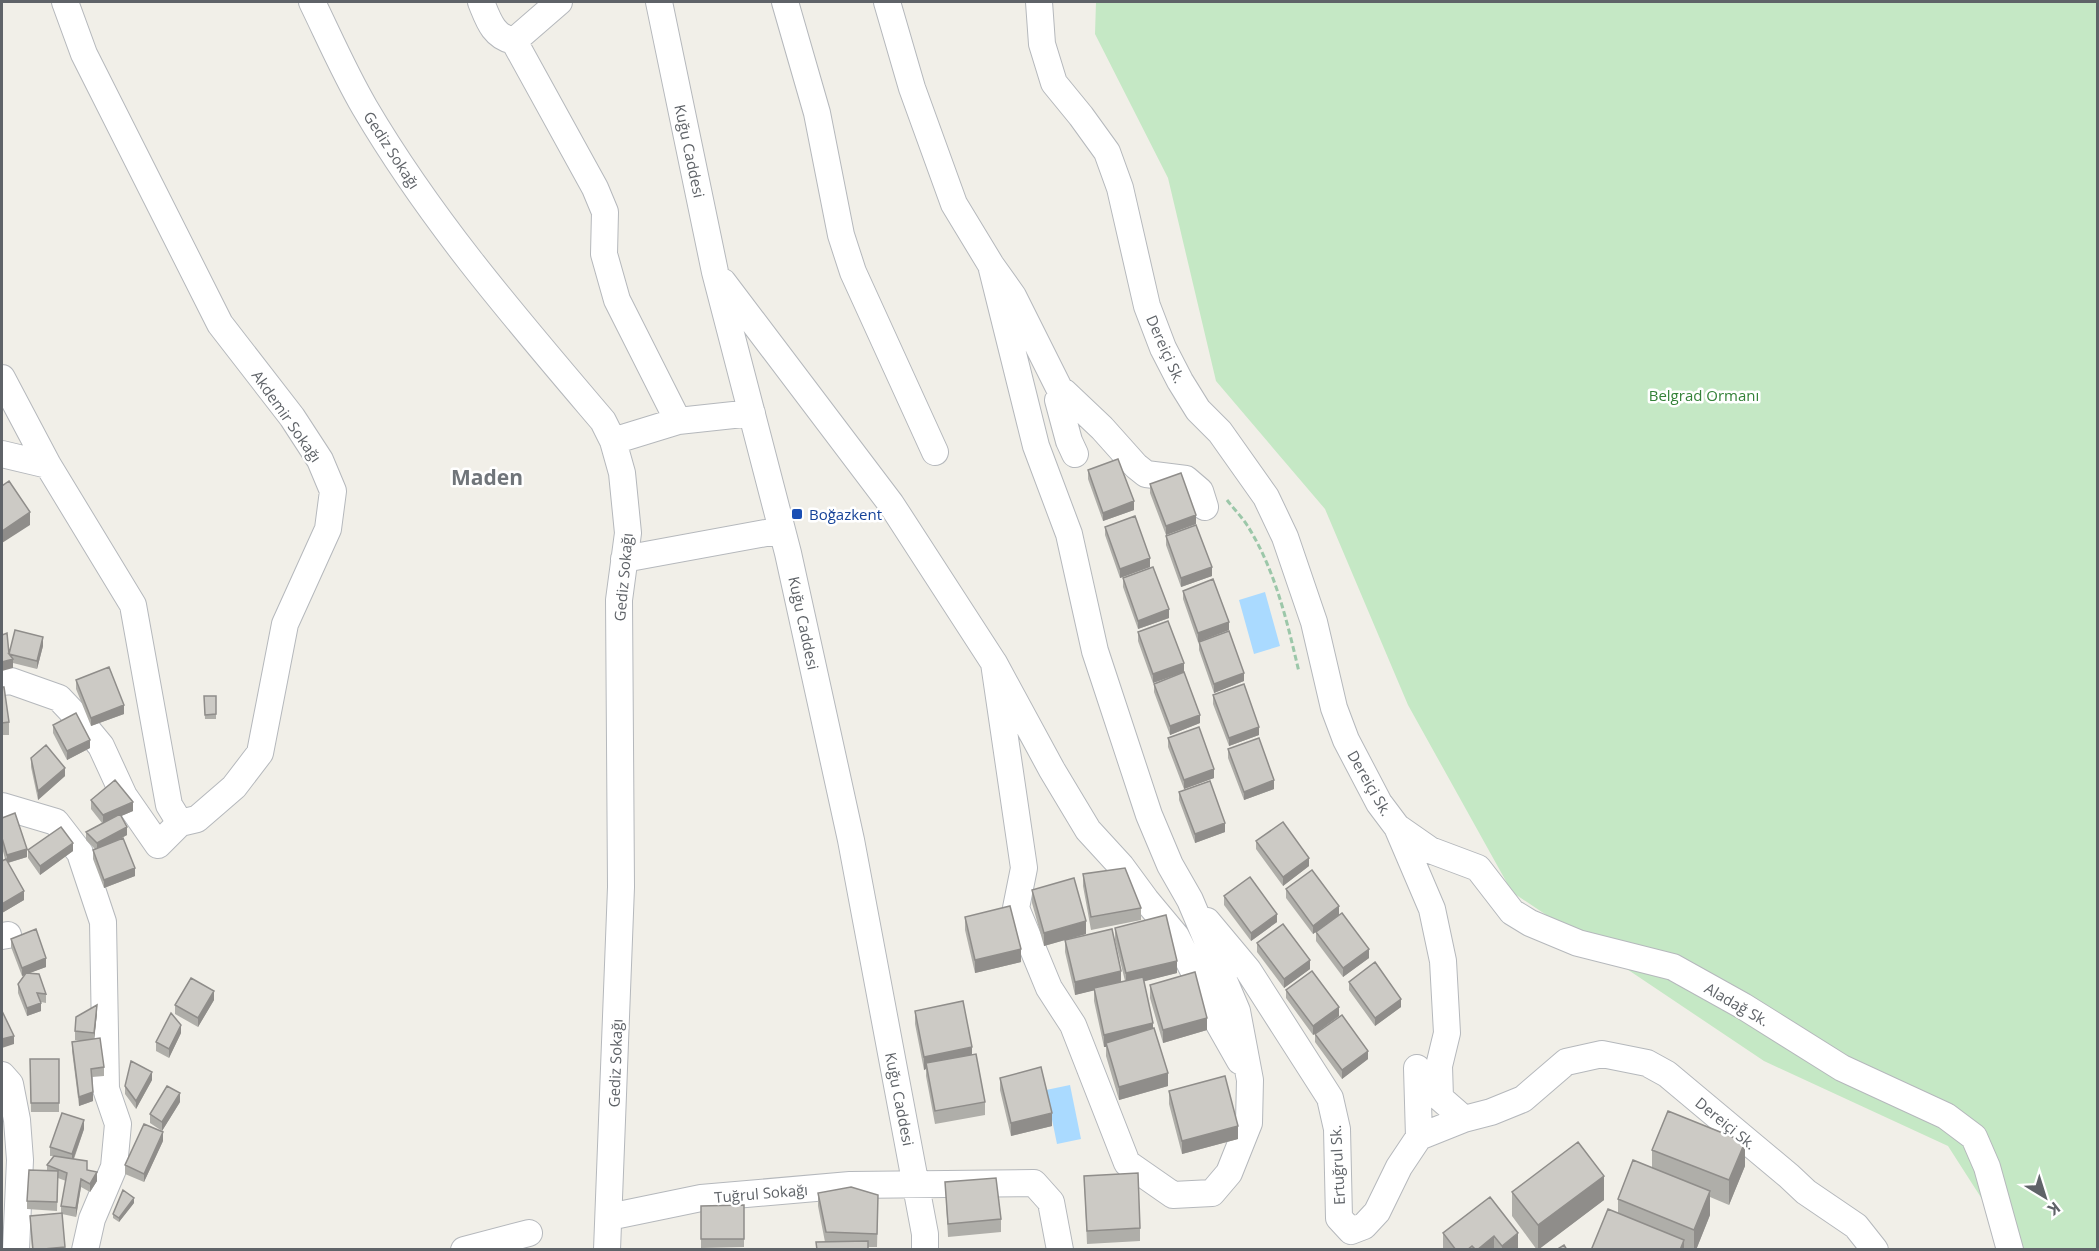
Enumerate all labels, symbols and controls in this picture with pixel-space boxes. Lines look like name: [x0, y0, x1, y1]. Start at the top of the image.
street label: Kuğu Caddesi: [670, 102, 710, 200]
street label: Gediz Sokağı: [359, 107, 425, 193]
street label: Dereiçi Sk.: [1142, 312, 1190, 386]
street label: Akdemir Sokağı: [248, 366, 326, 466]
park label: Belgrad Ormanı: [1649, 385, 1759, 405]
district label: Maden: [451, 463, 523, 491]
place label: Boğazkent: [809, 504, 882, 524]
marker: Boğazkent: [790, 507, 804, 521]
street label: Gediz Sokağı: [609, 532, 637, 622]
street label: Kuğu Caddesi: [784, 574, 824, 672]
street label: Dereiçi Sk.: [1343, 747, 1397, 819]
street label: Aladağ Sk.: [1701, 978, 1773, 1030]
street label: Gediz Sokağı: [603, 1018, 627, 1108]
street label: Kuğu Caddesi: [881, 1050, 919, 1148]
street label: Dereiçi Sk.: [1692, 1092, 1760, 1154]
street label: Ertuğrul Sk.: [1325, 1124, 1349, 1206]
north arrow: [2015, 1167, 2075, 1227]
street label: Tuğrul Sokağı: [713, 1179, 809, 1207]
text: K: [2043, 1197, 2065, 1221]

